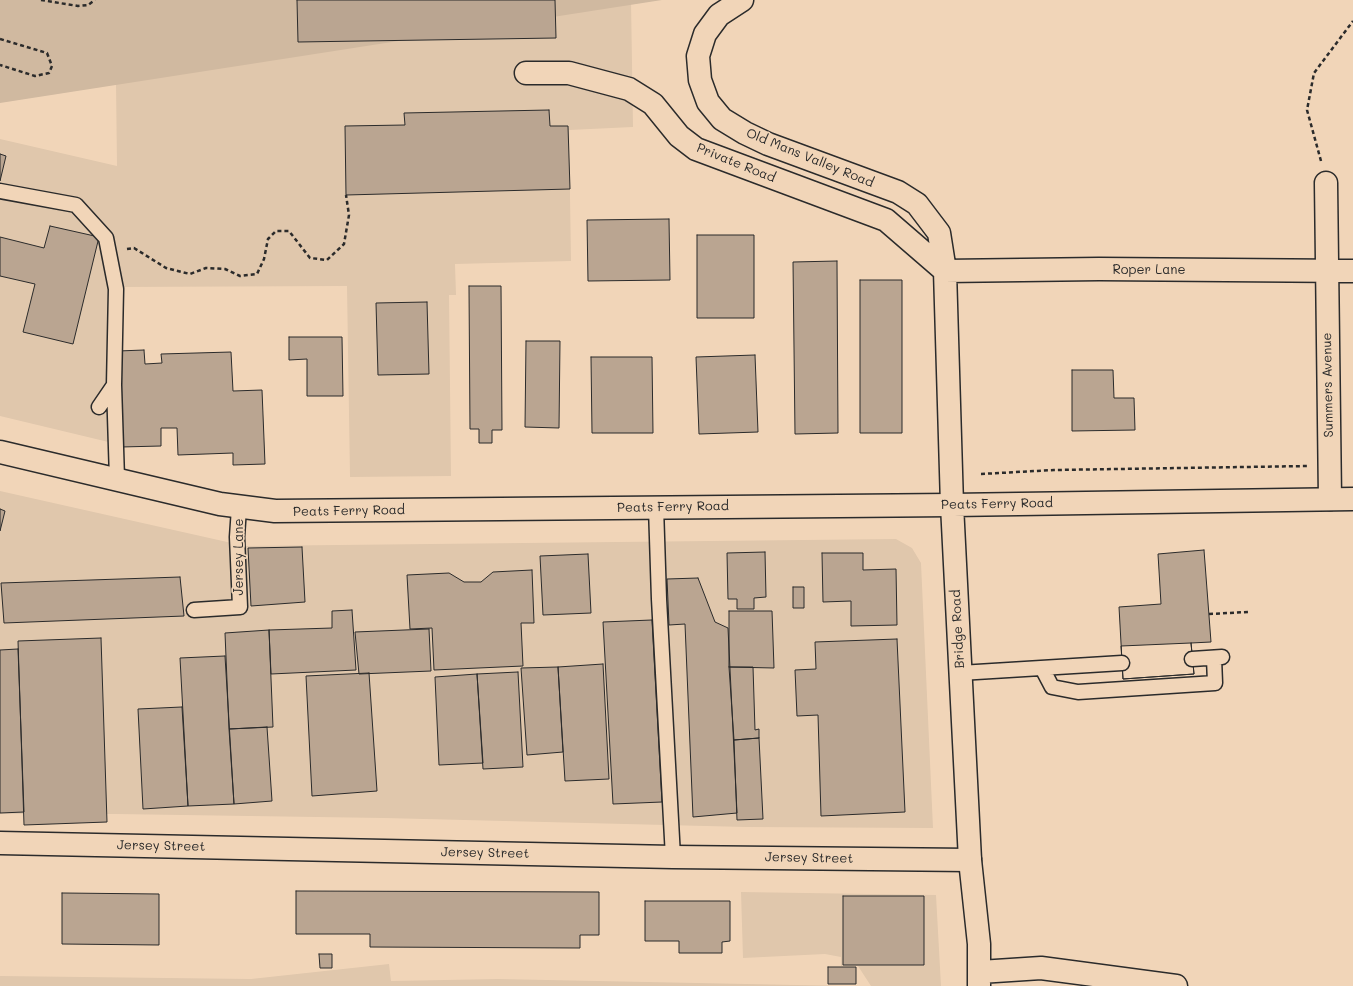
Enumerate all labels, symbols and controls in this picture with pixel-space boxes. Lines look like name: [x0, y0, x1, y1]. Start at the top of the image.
street label: Old Mans Valley Road: [744, 125, 876, 191]
street label: Private Road: [694, 140, 778, 186]
street label: Roper Lane: [1113, 262, 1185, 278]
street label: Summers Avenue: [1319, 332, 1337, 438]
street label: Peats Ferry Road: [941, 495, 1053, 513]
street label: Peats Ferry Road: [617, 498, 729, 516]
street label: Peats Ferry Road: [293, 502, 405, 520]
street label: Jersey Lane: [231, 518, 247, 596]
street label: Bridge Road: [948, 589, 968, 669]
street label: Jersey Street: [117, 837, 205, 855]
street label: Jersey Street: [441, 844, 529, 862]
street label: Jersey Street: [765, 849, 853, 867]

